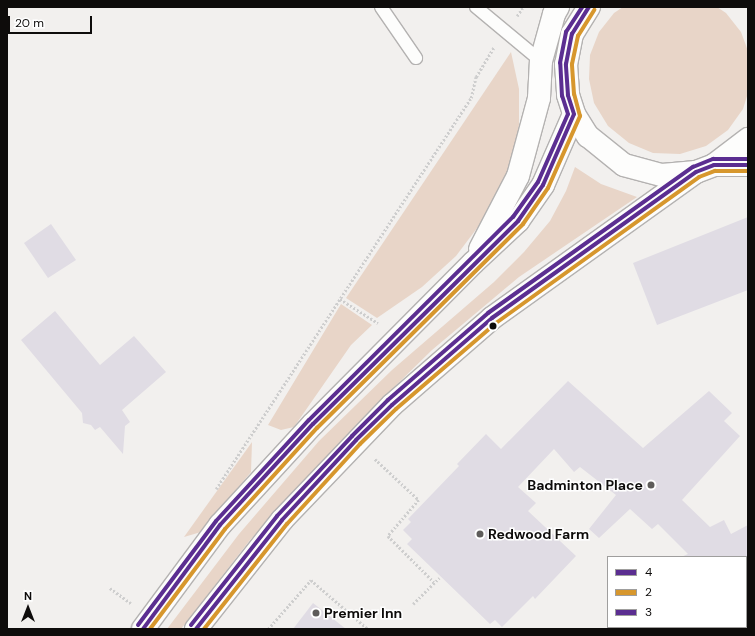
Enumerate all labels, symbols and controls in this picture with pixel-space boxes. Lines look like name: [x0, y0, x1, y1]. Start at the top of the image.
scale bar: [10, 8, 94, 34]
text: 20 m: [15, 15, 44, 31]
unlabelled marker: [488, 321, 498, 331]
place label: Badminton Place: [527, 477, 643, 493]
marker: Badminton Place: [646, 480, 656, 490]
place label: Redwood Farm: [488, 526, 589, 542]
marker: Redwood Farm: [475, 529, 485, 539]
legend: [607, 556, 747, 628]
text: 4: [645, 564, 652, 580]
text: 2: [645, 584, 652, 600]
north arrow: [8, 588, 48, 628]
text: N: [24, 589, 32, 603]
text: 3: [645, 604, 652, 620]
place label: Premier Inn: [324, 605, 402, 621]
marker: Premier Inn: [311, 608, 321, 618]

